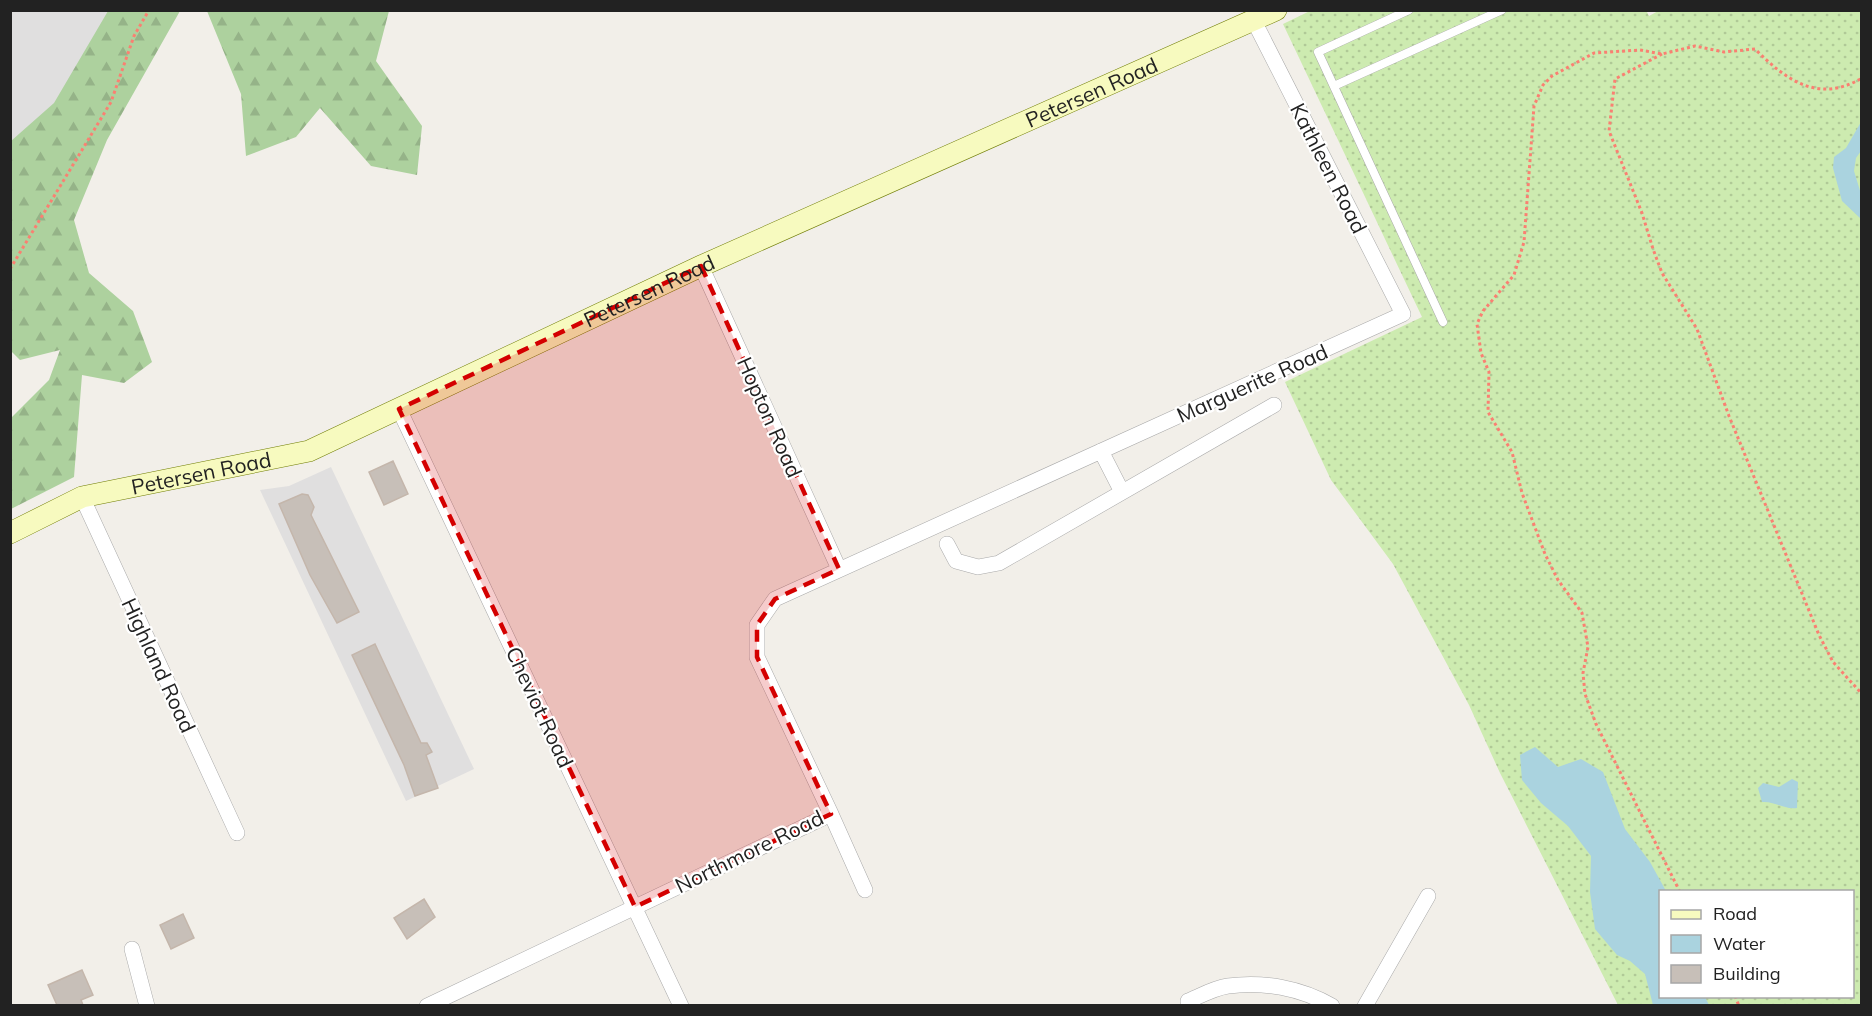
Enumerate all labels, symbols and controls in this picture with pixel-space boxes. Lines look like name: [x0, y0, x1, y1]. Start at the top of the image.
street label: Petersen Road: [1021, 51, 1162, 133]
street label: Kathleen Road: [1285, 99, 1373, 237]
street label: Petersen Road: [579, 249, 719, 333]
street label: Marguerite Road: [1172, 338, 1332, 428]
street label: Hopton Road: [732, 353, 808, 481]
street label: Petersen Road: [129, 446, 273, 500]
street label: Highland Road: [116, 594, 202, 736]
street label: Cheviot Road: [501, 642, 579, 772]
street label: Northmore Road: [671, 804, 827, 898]
legend: [1659, 890, 1854, 998]
text: Road: [1713, 902, 1757, 925]
text: Water: [1713, 932, 1766, 955]
text: Building: [1713, 962, 1781, 985]

